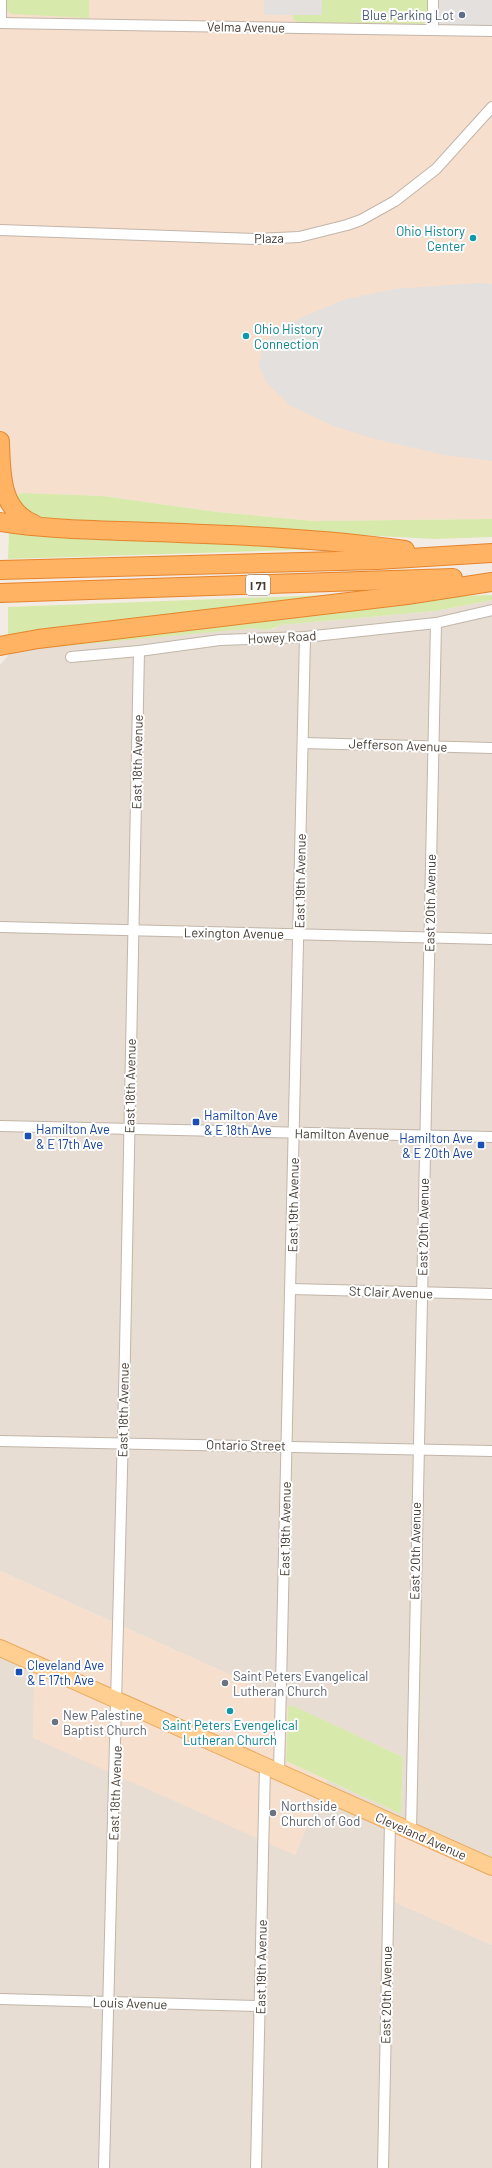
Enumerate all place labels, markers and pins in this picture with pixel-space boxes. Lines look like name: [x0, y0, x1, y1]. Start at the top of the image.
place label: Blue Parking Lot: [362, 7, 454, 23]
marker: Blue Parking Lot: [457, 10, 467, 20]
place label: Ohio History Center: [396, 223, 465, 254]
marker: Ohio History Center: [468, 233, 478, 243]
place label: Ohio History Connection: [254, 321, 323, 352]
marker: Ohio History Connection: [241, 331, 251, 341]
place label: Hamilton Ave & E 18th Ave: [204, 1107, 278, 1138]
marker: Hamilton Ave & E 18th Ave: [191, 1117, 201, 1127]
place label: Hamilton Ave & E 17th Ave: [36, 1121, 110, 1152]
place label: Hamilton Ave & E 20th Ave: [399, 1130, 473, 1161]
marker: Hamilton Ave & E 17th Ave: [23, 1131, 33, 1141]
marker: Hamilton Ave & E 20th Ave: [476, 1140, 486, 1150]
place label: Cleveland Ave & E 17th Ave: [27, 1657, 104, 1688]
marker: Cleveland Ave & E 17th Ave: [14, 1667, 24, 1677]
place label: Saint Peters Evangelical Lutheran Church: [233, 1668, 368, 1699]
marker: Saint Peters Evangelical Lutheran Church: [220, 1678, 230, 1688]
marker: Saint Peters Evengelical Lutheran Church: [225, 1706, 235, 1716]
place label: New Palestine Baptist Church: [63, 1707, 147, 1738]
marker: New Palestine Baptist Church: [50, 1717, 60, 1727]
place label: Saint Peters Evengelical Lutheran Church: [162, 1717, 298, 1748]
place label: Northside Church of God: [281, 1798, 360, 1829]
marker: Northside Church of God: [268, 1808, 278, 1818]

